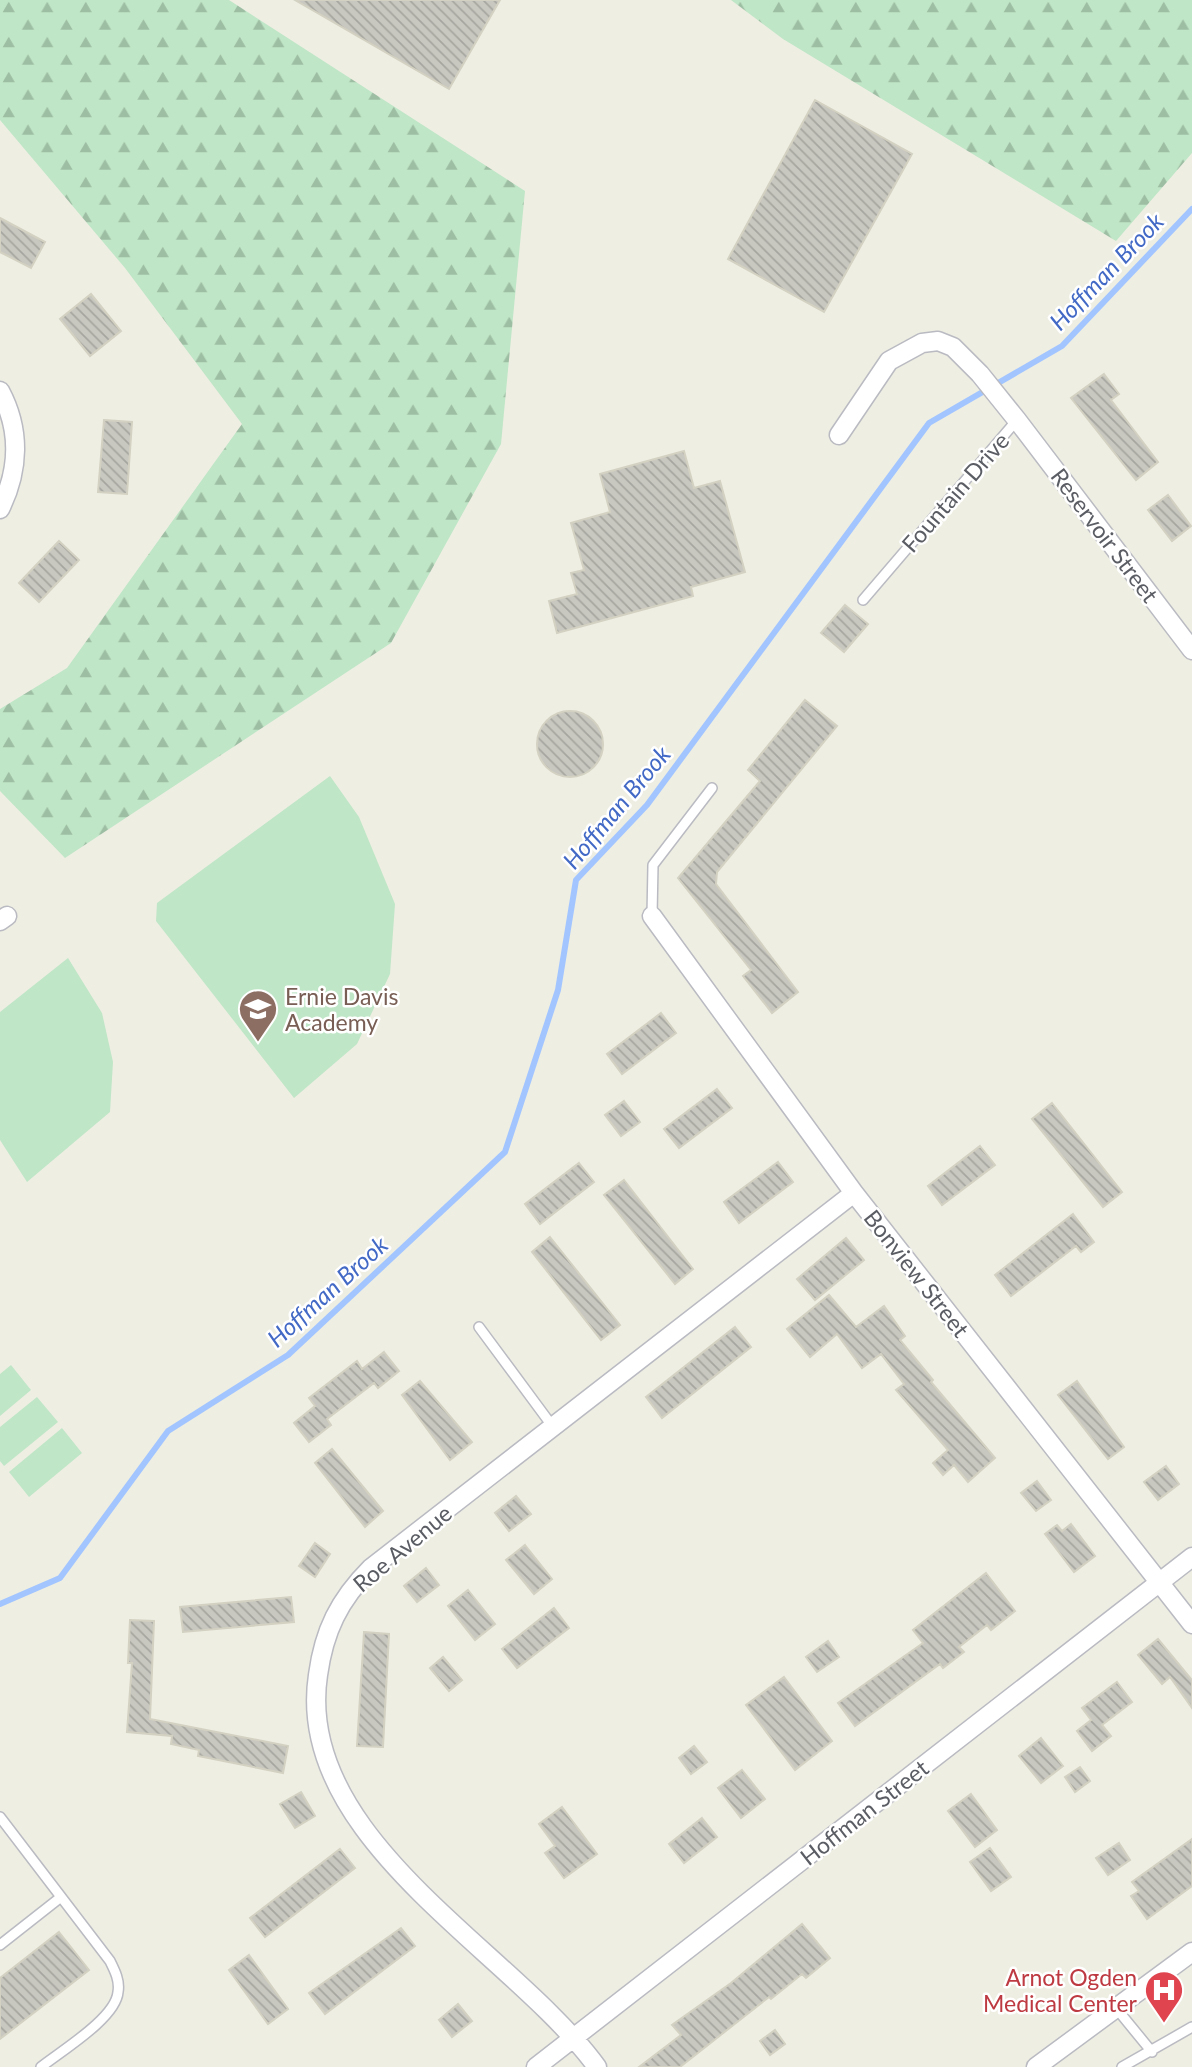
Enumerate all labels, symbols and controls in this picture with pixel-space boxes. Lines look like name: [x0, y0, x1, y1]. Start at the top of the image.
water label: Hoffman Brook: [1043, 206, 1169, 336]
street label: Fountain Drive: [895, 426, 1015, 558]
street label: Reservoir Street: [1045, 462, 1165, 608]
water label: Hoffman Brook: [556, 739, 676, 874]
place label: Ernie Davis Academy: [285, 982, 398, 1036]
school or university icon: Ernie Davis Academy: [237, 988, 279, 1043]
street label: Bonview Street: [859, 1204, 976, 1343]
water label: Hoffman Brook: [261, 1229, 393, 1352]
street label: Roe Avenue: [347, 1499, 457, 1597]
street label: Hoffman Street: [794, 1753, 934, 1871]
place label: Arnot Ogden Medical Center: [983, 1963, 1138, 2017]
hospital icon: Arnot Ogden Medical Center: [1143, 1969, 1185, 2024]

